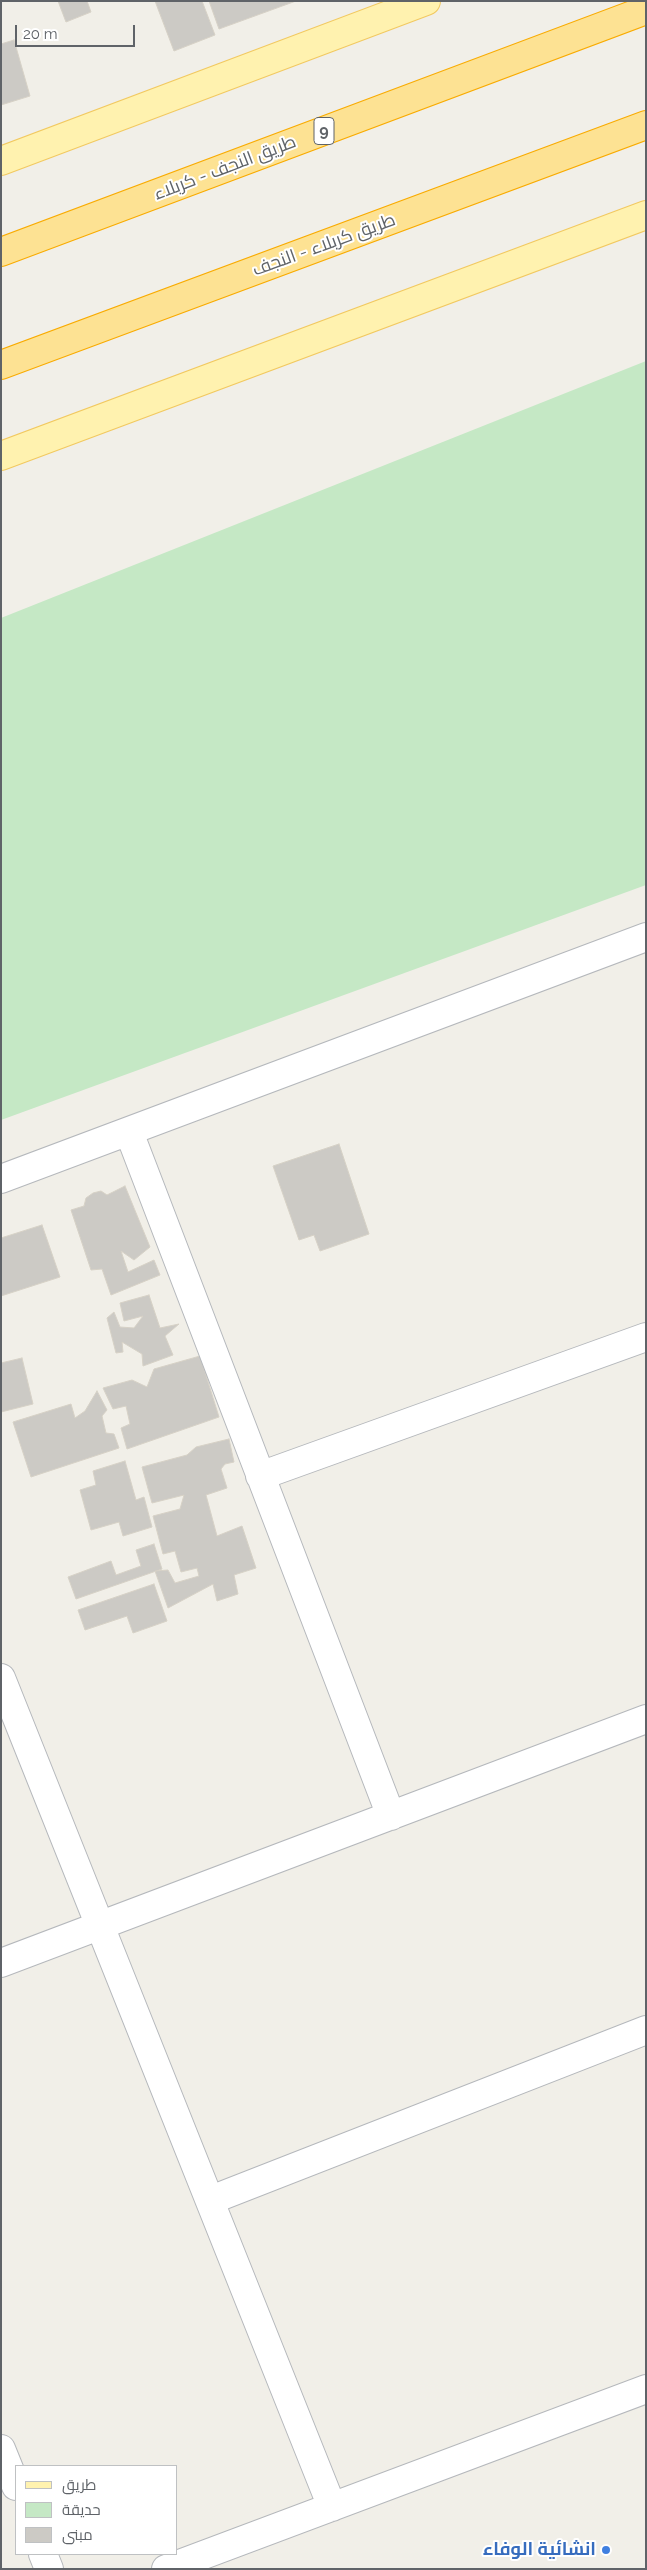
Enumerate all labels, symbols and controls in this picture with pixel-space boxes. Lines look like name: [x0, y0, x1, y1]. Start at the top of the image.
scale bar: [18, 15, 138, 47]
text: 20 m: [23, 25, 58, 43]
road number: 9: [314, 118, 334, 144]
street label: طريق النجف - کربلاء: [151, 131, 299, 205]
street label: طريق کربلاء - النجف: [249, 209, 399, 281]
legend: [15, 2465, 178, 2555]
text: طريق: [62, 2476, 96, 2494]
text: حديقة: [62, 2501, 101, 2519]
text: مبنى: [62, 2526, 93, 2544]
place label: انشائية الوفاء: [483, 2539, 596, 2561]
marker: انشائية الوفاء: [600, 2544, 612, 2556]

